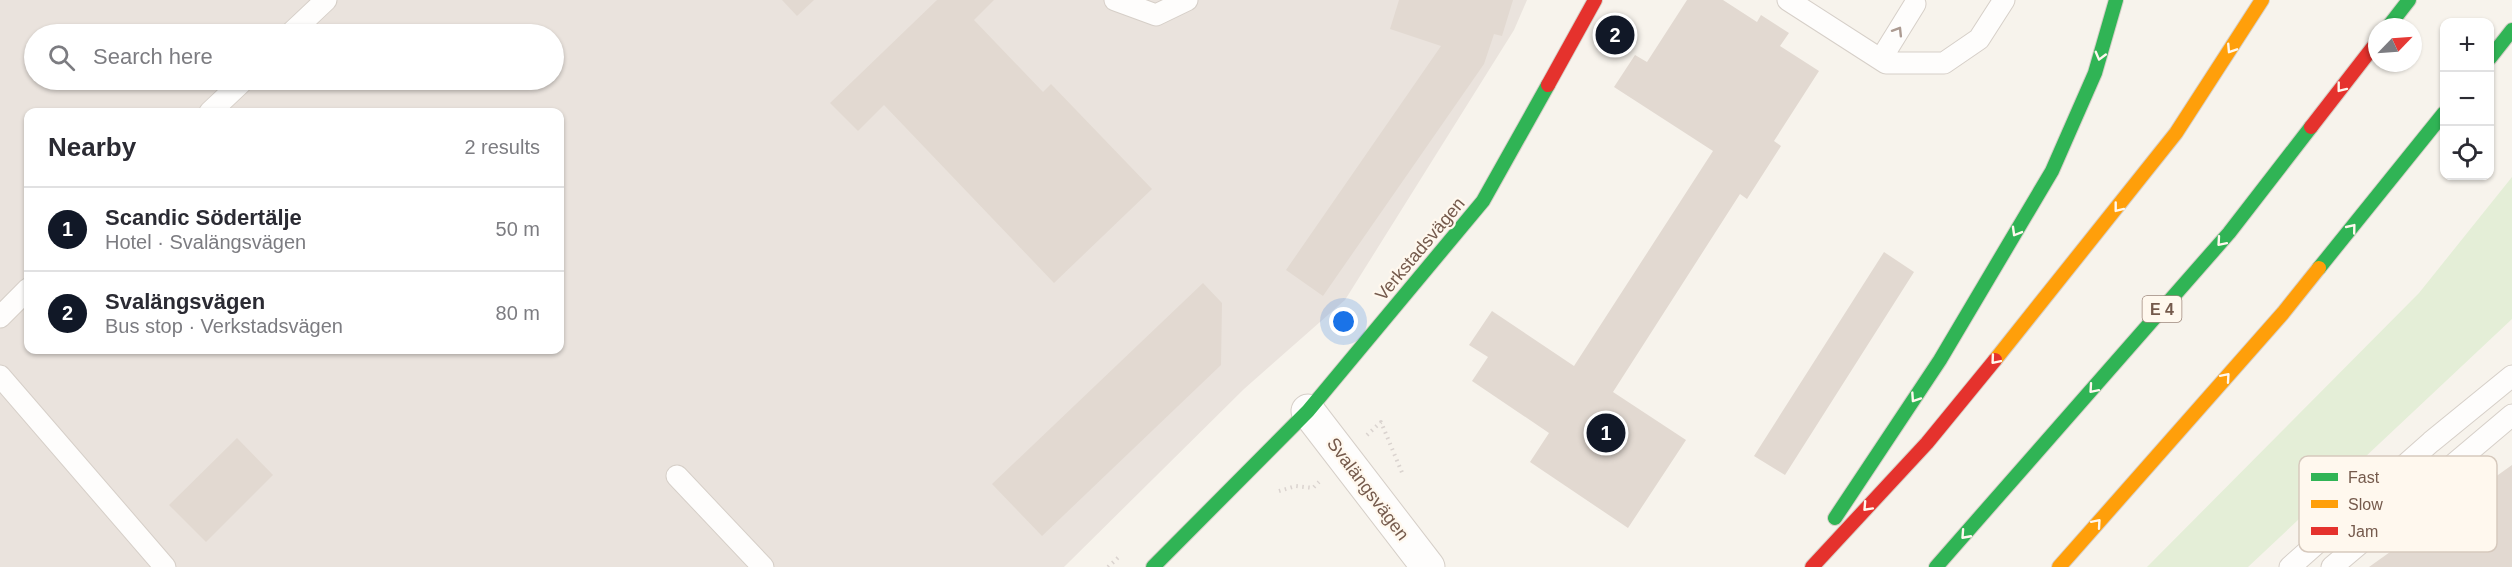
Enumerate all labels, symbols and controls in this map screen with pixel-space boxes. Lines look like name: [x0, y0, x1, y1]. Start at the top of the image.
pin: 2: [1596, 12, 1634, 57]
north arrow: [2368, 18, 2422, 72]
map controls: [2440, 18, 2494, 180]
button: +: [2440, 18, 2494, 72]
search box: [24, 24, 564, 90]
one-way arrow: [1890, 27, 1902, 37]
icon: search: [45, 41, 78, 74]
one-way arrow: [2226, 43, 2238, 53]
text: Search here: [93, 44, 213, 69]
one-way arrow: [2095, 51, 2107, 61]
button: −: [2440, 72, 2494, 126]
one-way arrow: [2338, 81, 2349, 92]
button: locate: [2440, 126, 2494, 180]
text: Nearby: [48, 132, 136, 162]
text: 2 results: [464, 136, 540, 158]
street label: Verkstadsvägen: [1371, 194, 1469, 304]
one-way arrow: [2114, 201, 2125, 212]
text: Scandic Södertälje: [105, 205, 302, 230]
text: 1: [62, 218, 73, 240]
text: 50 m: [496, 218, 540, 240]
one-way arrow: [2344, 223, 2355, 234]
one-way arrow: [2012, 226, 2023, 236]
text: Hotel · Svalängsvägen: [105, 231, 306, 253]
one-way arrow: [2217, 235, 2228, 245]
text: Svalängsvägen: [105, 289, 265, 314]
road number: E 4: [2142, 296, 2182, 322]
text: 2: [62, 302, 73, 324]
text: 80 m: [496, 302, 540, 324]
your location: [1329, 307, 1358, 336]
text: Bus stop · Verkstadsvägen: [105, 315, 343, 337]
one-way arrow: [1992, 353, 2003, 364]
one-way arrow: [2219, 373, 2230, 384]
one-way arrow: [2089, 382, 2100, 392]
one-way arrow: [1911, 392, 1922, 403]
pin: 1: [1586, 410, 1626, 456]
street label: Svalängsvägen: [1323, 434, 1413, 544]
legend: [2299, 456, 2497, 552]
text: Fast: [2348, 469, 2380, 486]
text: Slow: [2348, 496, 2383, 513]
one-way arrow: [1864, 500, 1875, 511]
one-way arrow: [2090, 519, 2101, 530]
text: Jam: [2348, 523, 2378, 540]
one-way arrow: [1961, 529, 1972, 539]

